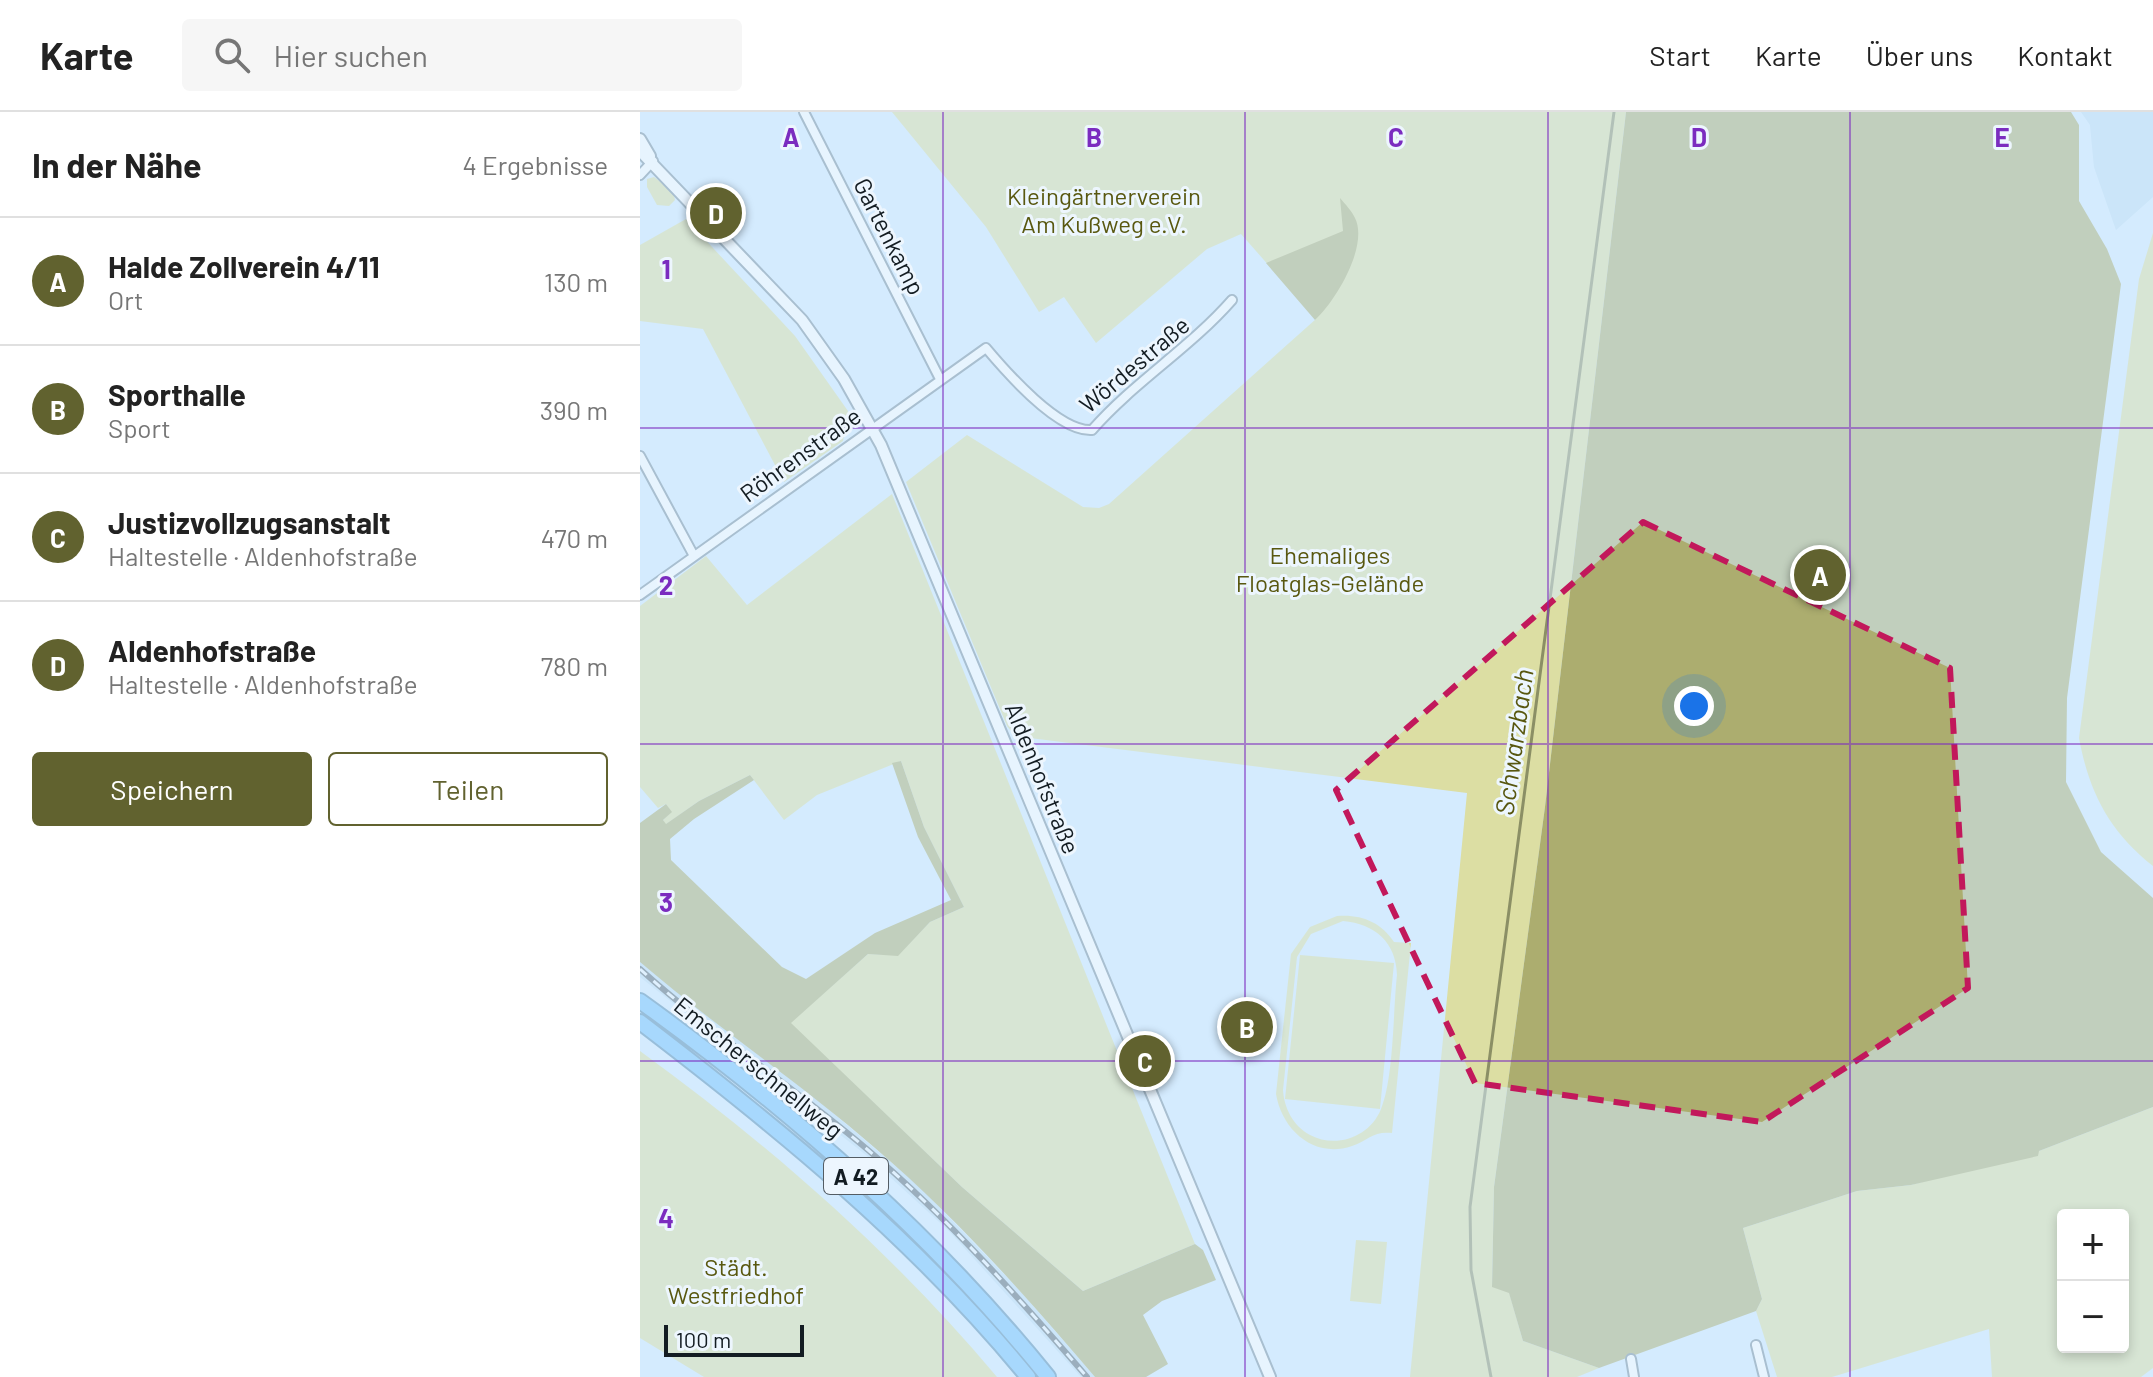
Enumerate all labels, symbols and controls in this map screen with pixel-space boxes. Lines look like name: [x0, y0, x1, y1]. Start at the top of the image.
search box: [182, 19, 742, 91]
text: Karte: [40, 32, 134, 78]
icon: search: [210, 33, 254, 77]
text: Hier suchen: [274, 37, 428, 73]
text: Start: [1649, 38, 1711, 72]
text: Karte: [1755, 38, 1822, 72]
text: Über uns: [1866, 38, 1973, 72]
text: Kontakt: [2017, 38, 2113, 72]
text: A: [782, 121, 800, 152]
text: B: [1086, 121, 1102, 152]
text: C: [1388, 121, 1404, 152]
text: D: [1691, 121, 1707, 152]
text: E: [1994, 121, 2010, 152]
text: In der Nähe: [32, 144, 202, 185]
text: 4 Ergebnisse: [463, 149, 608, 180]
street label: Gartenkamp: [848, 173, 932, 299]
park label: Kleingärtnerverein Am Kußweg e.V.: [1007, 181, 1201, 238]
pin: D: [690, 183, 742, 243]
text: Halde Zollverein 4/11: [108, 248, 380, 284]
text: 1: [661, 253, 671, 284]
text: A: [49, 266, 67, 297]
text: 130 m: [544, 266, 608, 297]
text: Ort: [108, 284, 143, 315]
street label: Wördestraße: [1073, 310, 1195, 418]
text: Sporthalle: [108, 376, 246, 412]
text: B: [50, 394, 66, 425]
text: 390 m: [540, 394, 608, 425]
street label: Röhrenstraße: [734, 400, 866, 508]
text: Sport: [108, 412, 171, 443]
text: Justizvollzugsanstalt: [108, 504, 391, 540]
text: C: [50, 522, 66, 553]
text: 470 m: [541, 522, 608, 553]
text: Haltestelle · Aldenhofstraße: [108, 540, 418, 571]
park label: Ehemaliges Floatglas-Gelände: [1236, 540, 1424, 597]
pin: A: [1794, 545, 1846, 605]
text: 2: [659, 569, 673, 600]
text: Aldenhofstraße: [108, 632, 316, 668]
text: D: [50, 650, 66, 681]
text: 780 m: [541, 650, 608, 681]
water label: Schwarzbach: [1487, 667, 1539, 817]
text: Haltestelle · Aldenhofstraße: [108, 668, 418, 699]
your location: [1674, 686, 1714, 726]
street label: Aldenhofstraße: [1000, 698, 1086, 858]
button: Speichern: [32, 752, 312, 826]
button: Teilen: [328, 752, 608, 826]
text: 3: [659, 886, 673, 917]
street label: Emscherschnellweg: [669, 990, 849, 1144]
pin: B: [1221, 997, 1273, 1057]
pin: C: [1119, 1031, 1171, 1091]
road number: A 42: [824, 1158, 888, 1194]
text: 4: [658, 1202, 674, 1233]
map controls: [2057, 1209, 2129, 1353]
button: +: [2057, 1209, 2129, 1281]
park label: Städt. Westfriedhof: [668, 1252, 804, 1309]
button: −: [2057, 1281, 2129, 1353]
scale bar: [664, 1321, 804, 1357]
text: 100 m: [676, 1326, 731, 1352]

